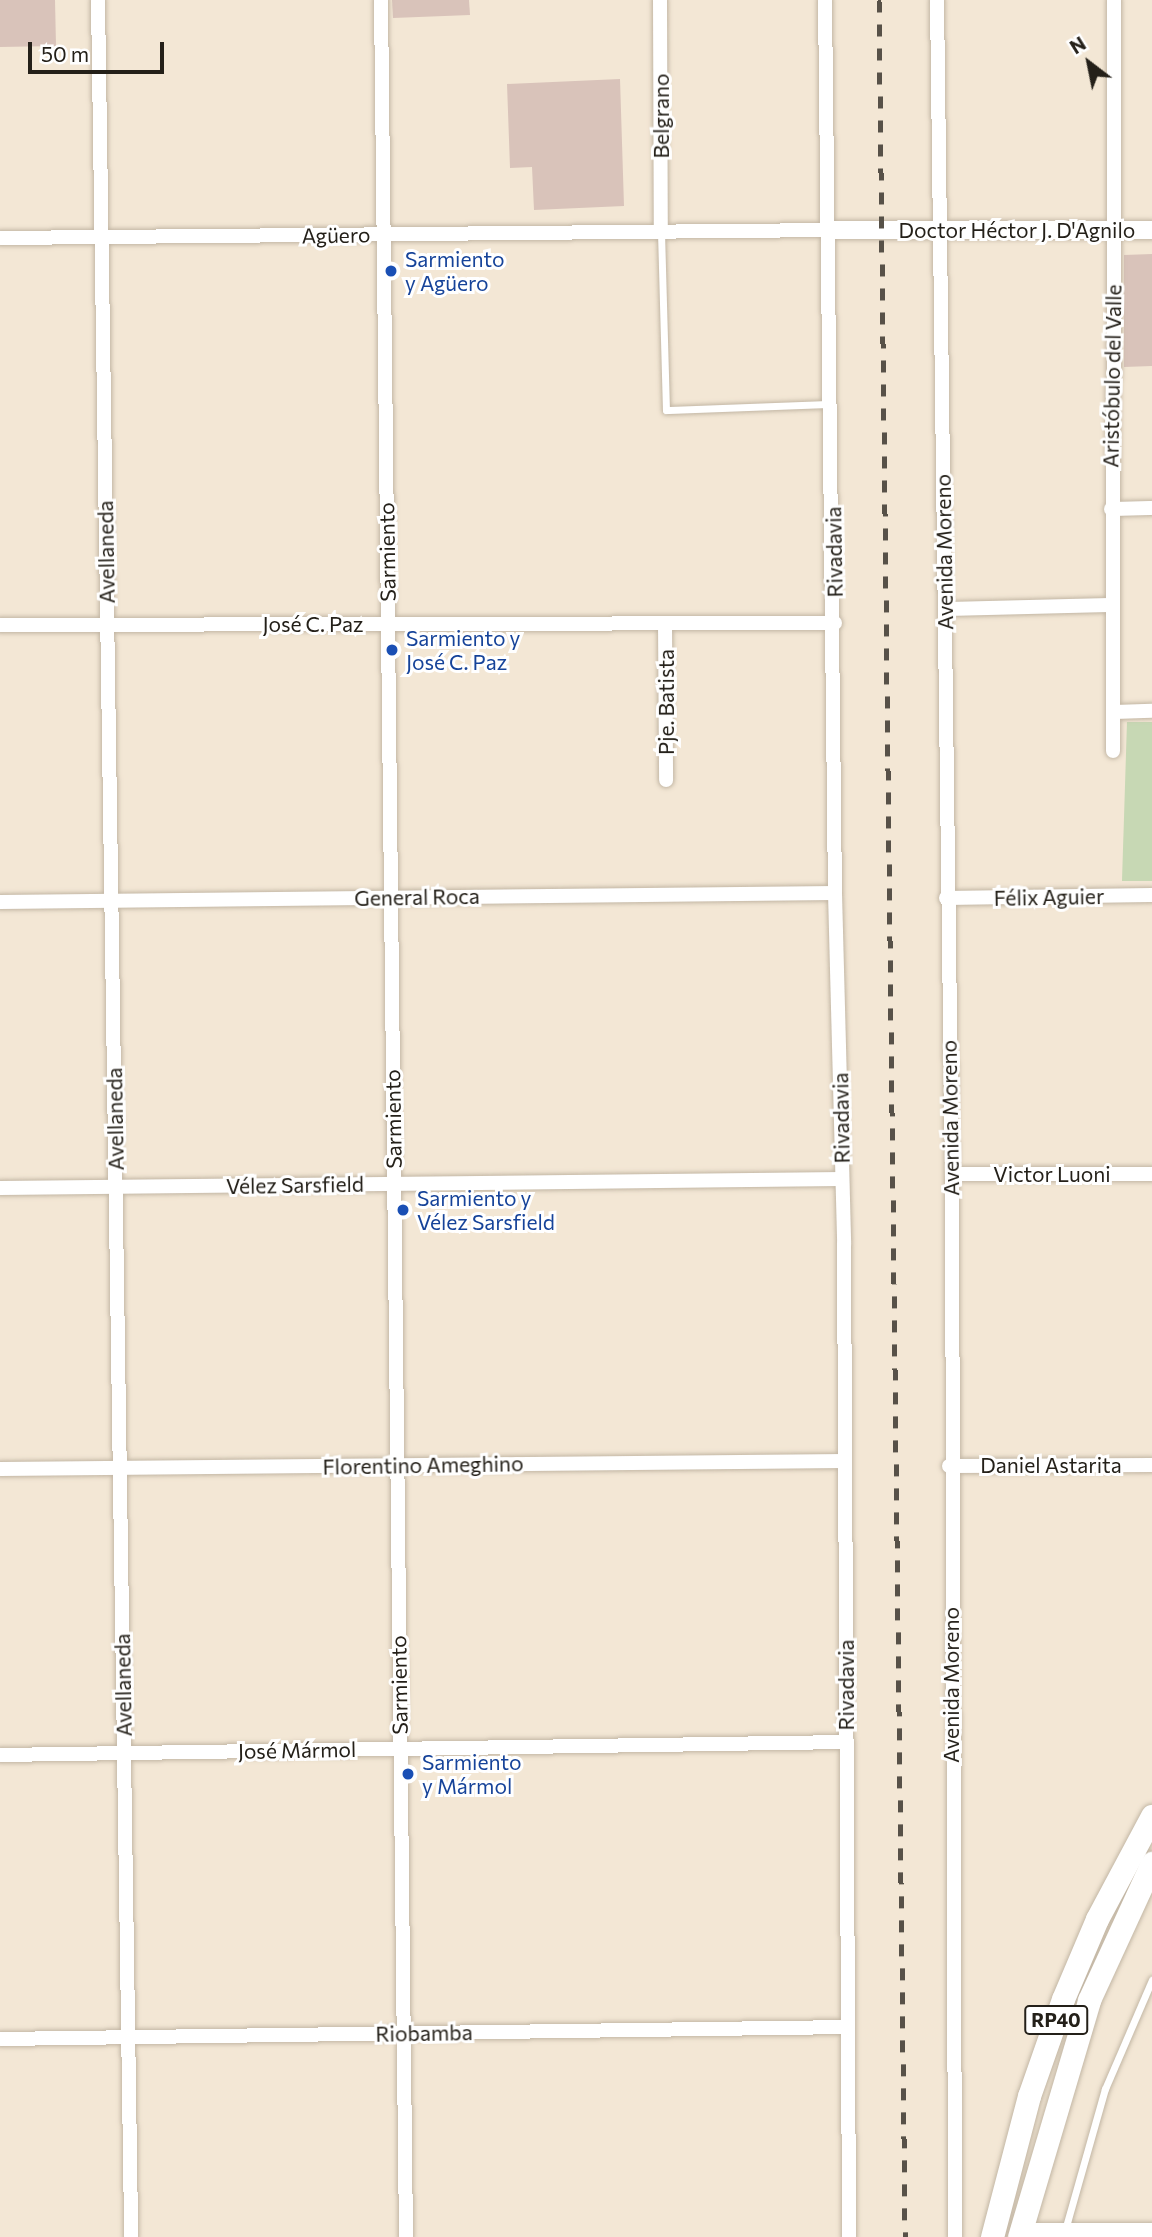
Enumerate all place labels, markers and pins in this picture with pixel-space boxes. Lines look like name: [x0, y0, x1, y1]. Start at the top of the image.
place label: Sarmiento y Agüero: [405, 246, 505, 296]
marker: Sarmiento y Agüero: [383, 263, 399, 279]
place label: Sarmiento y José C. Paz: [406, 625, 520, 675]
marker: Sarmiento y José C. Paz: [384, 642, 400, 658]
place label: Sarmiento y Vélez Sarsfield: [417, 1185, 555, 1235]
marker: Sarmiento y Vélez Sarsfield: [395, 1202, 411, 1218]
place label: Sarmiento y Mármol: [422, 1749, 522, 1799]
marker: Sarmiento y Mármol: [400, 1766, 416, 1782]

